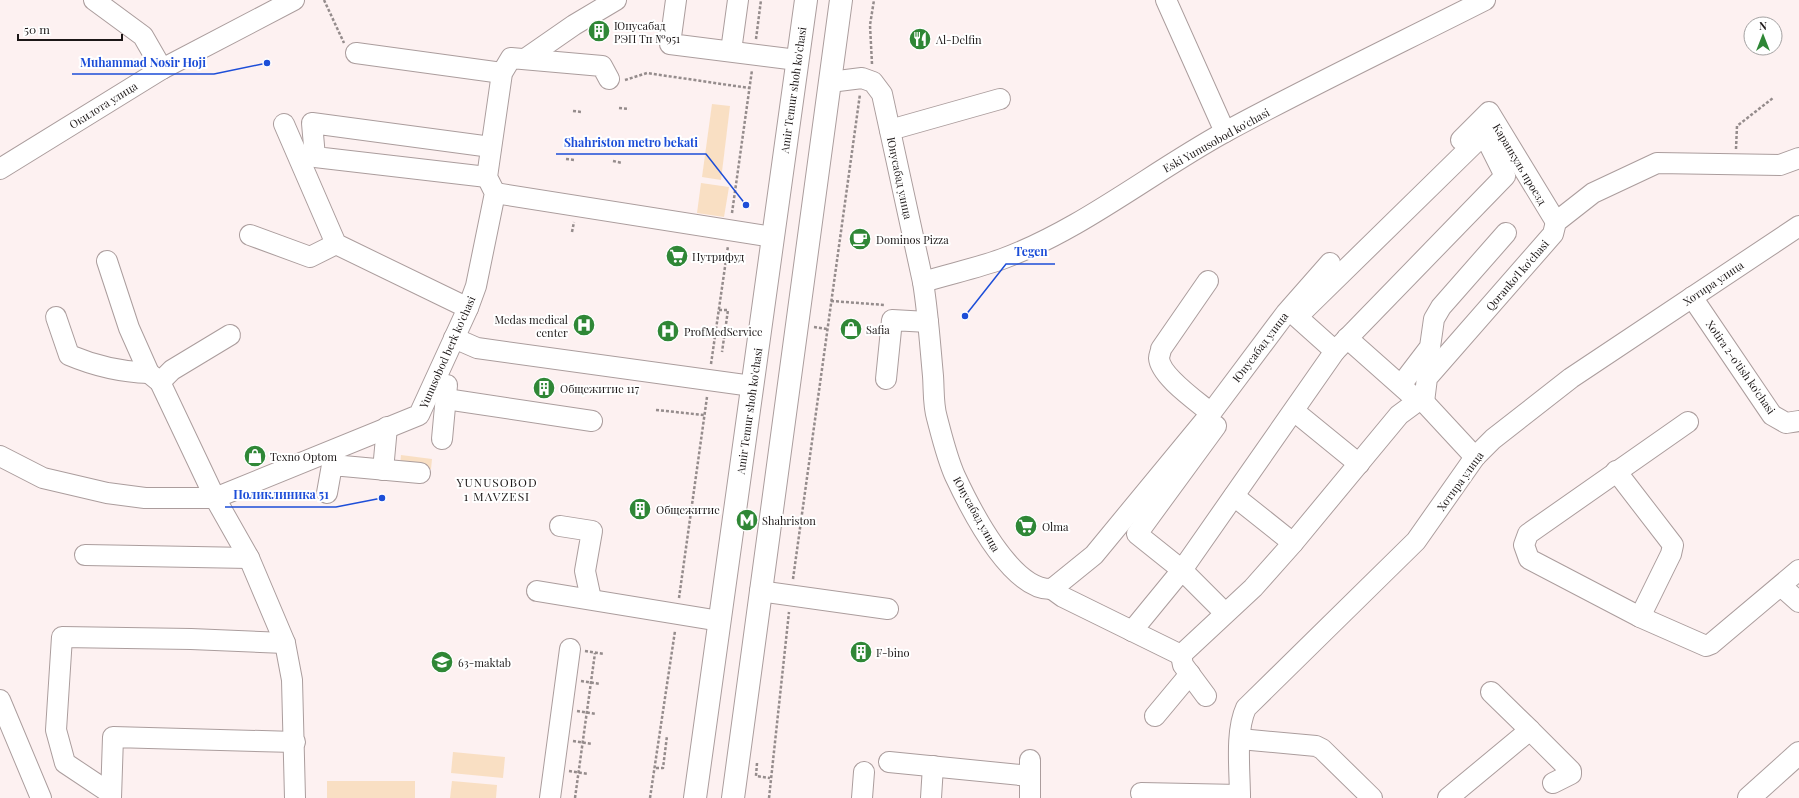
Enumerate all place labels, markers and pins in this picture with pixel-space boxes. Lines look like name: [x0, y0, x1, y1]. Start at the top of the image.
building icon: Юнусабад РЭП Тп №951: [586, 18, 612, 44]
place label: Юнусабад РЭП Тп №951: [614, 18, 680, 46]
restaurant icon: Al-Delfin: [907, 26, 933, 52]
place label: Al-Delfin: [935, 32, 982, 47]
callout: Muhammad Nosir Hoji: [72, 50, 214, 74]
callout: Shahriston metro bekati: [556, 130, 706, 154]
cafe icon: Dominos Pizza: [847, 226, 873, 252]
place label: Dominos Pizza: [876, 232, 949, 247]
callout: Tegen: [1006, 240, 1055, 264]
supermarket icon: Нутрифуд: [664, 243, 690, 269]
place label: Нутрифуд: [692, 249, 744, 264]
place label: Medas medical center: [495, 312, 568, 340]
hospital icon: Medas medical center: [571, 312, 597, 338]
shop icon: Safia: [838, 316, 864, 342]
hospital icon: ProfMedService: [655, 318, 681, 344]
place label: Safia: [866, 322, 890, 337]
place label: ProfMedService: [684, 324, 763, 339]
building icon: Общежитие 117: [531, 375, 557, 401]
place label: Общежитие 117: [560, 381, 640, 396]
shop icon: Texno Optom: [242, 443, 268, 469]
place label: Texno Optom: [270, 449, 337, 464]
callout: Поликлиника 51: [225, 483, 336, 507]
building icon: Общежитие: [627, 496, 653, 522]
place label: Общежитие: [656, 502, 720, 517]
metro station icon: Shahriston: [734, 507, 760, 533]
place label: Shahriston: [762, 513, 816, 528]
supermarket icon: Olma: [1013, 513, 1039, 539]
place label: Olma: [1042, 519, 1069, 534]
building icon: F-bino: [848, 639, 874, 665]
place label: F-bino: [876, 645, 909, 660]
school or university icon: 63-maktab: [429, 649, 455, 675]
place label: 63-maktab: [458, 655, 511, 670]

